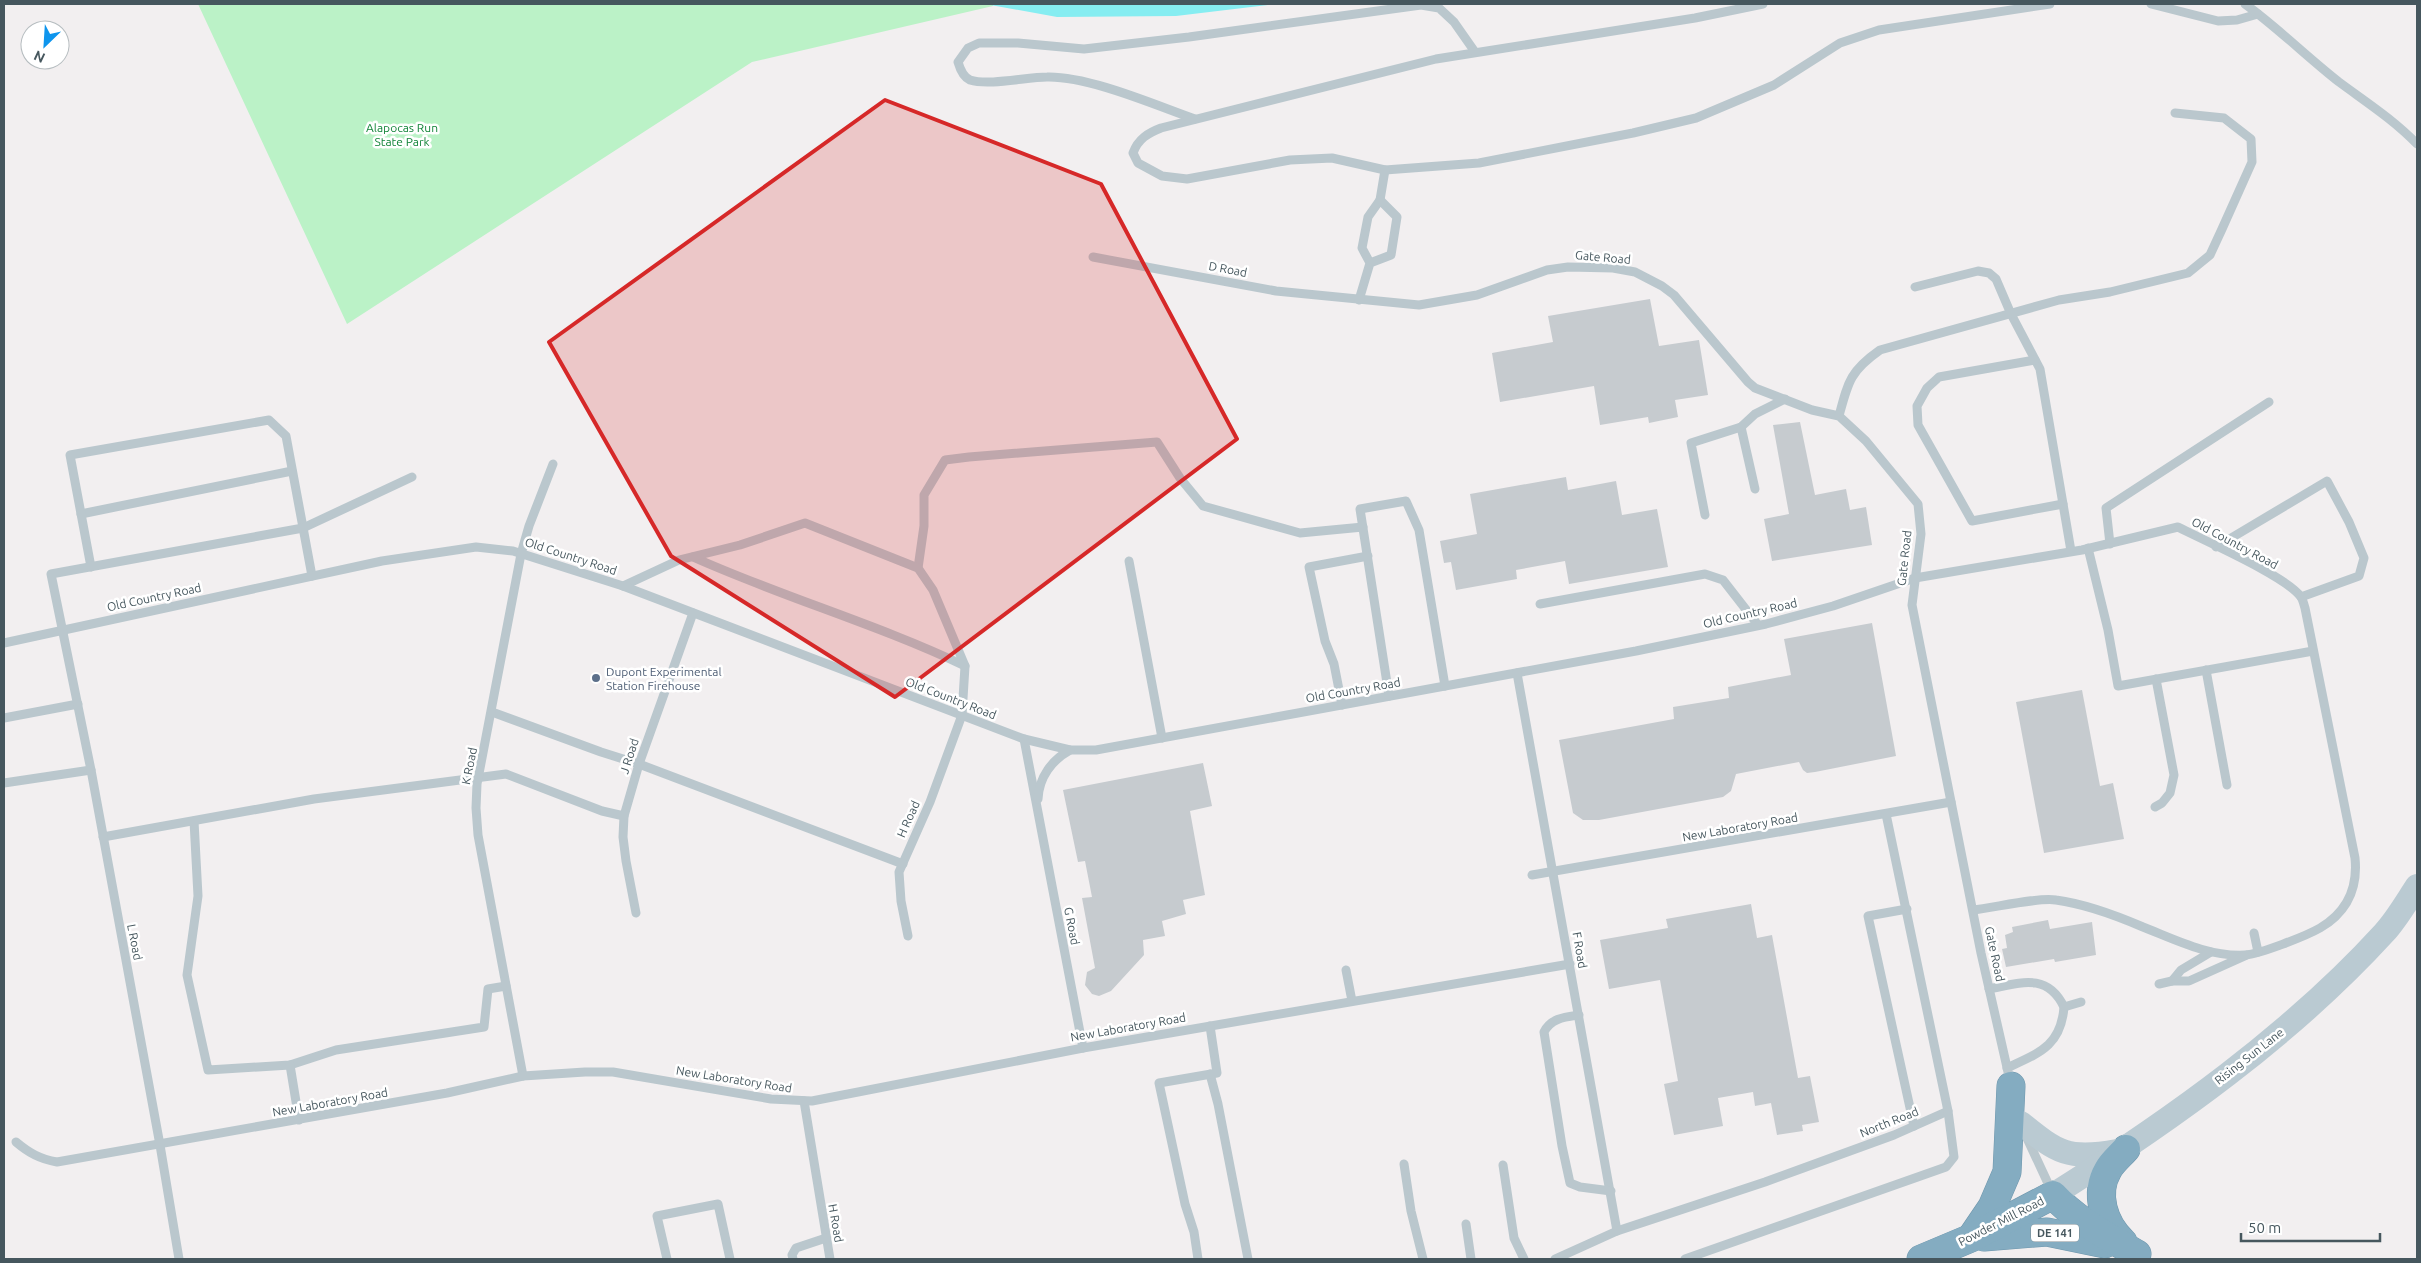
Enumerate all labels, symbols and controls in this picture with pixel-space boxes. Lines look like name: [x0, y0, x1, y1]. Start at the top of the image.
north arrow: [20, 20, 70, 70]
text: N: [31, 47, 48, 66]
park label: Alapocas Run State Park: [366, 121, 438, 148]
street label: Gate Road: [1575, 248, 1631, 266]
street label: D Road: [1208, 259, 1248, 279]
street label: Old Country Road: [2190, 515, 2280, 571]
street label: Gate Road: [1895, 530, 1913, 586]
street label: Old Country Road: [523, 535, 619, 577]
street label: Old Country Road: [106, 581, 202, 613]
street label: Old Country Road: [1702, 596, 1798, 630]
place label: Dupont Experimental Station Firehouse: [606, 665, 722, 692]
marker: Dupont Experimental Station Firehouse: [590, 672, 602, 684]
street label: Old Country Road: [904, 675, 998, 721]
street label: Old Country Road: [1305, 675, 1401, 705]
street label: J Road: [617, 737, 641, 775]
street label: K Road: [459, 746, 479, 786]
street label: H Road: [894, 799, 922, 839]
street label: New Laboratory Road: [1681, 810, 1799, 844]
street label: G Road: [1062, 906, 1082, 946]
street label: L Road: [125, 923, 145, 961]
street label: Gate Road: [1983, 925, 2007, 983]
street label: F Road: [1570, 931, 1590, 969]
street label: New Laboratory Road: [1069, 1010, 1187, 1044]
street label: Rising Sun Lane: [2212, 1025, 2286, 1087]
street label: New Laboratory Road: [675, 1063, 793, 1095]
street label: New Laboratory Road: [271, 1085, 389, 1119]
street label: North Road: [1858, 1104, 1920, 1140]
street label: Powder Mill Road: [1956, 1194, 2046, 1248]
street label: H Road: [826, 1203, 846, 1243]
scale bar: [2241, 1210, 2380, 1242]
text: 50 m: [2248, 1219, 2281, 1236]
road number: DE 141: [2031, 1224, 2079, 1242]

